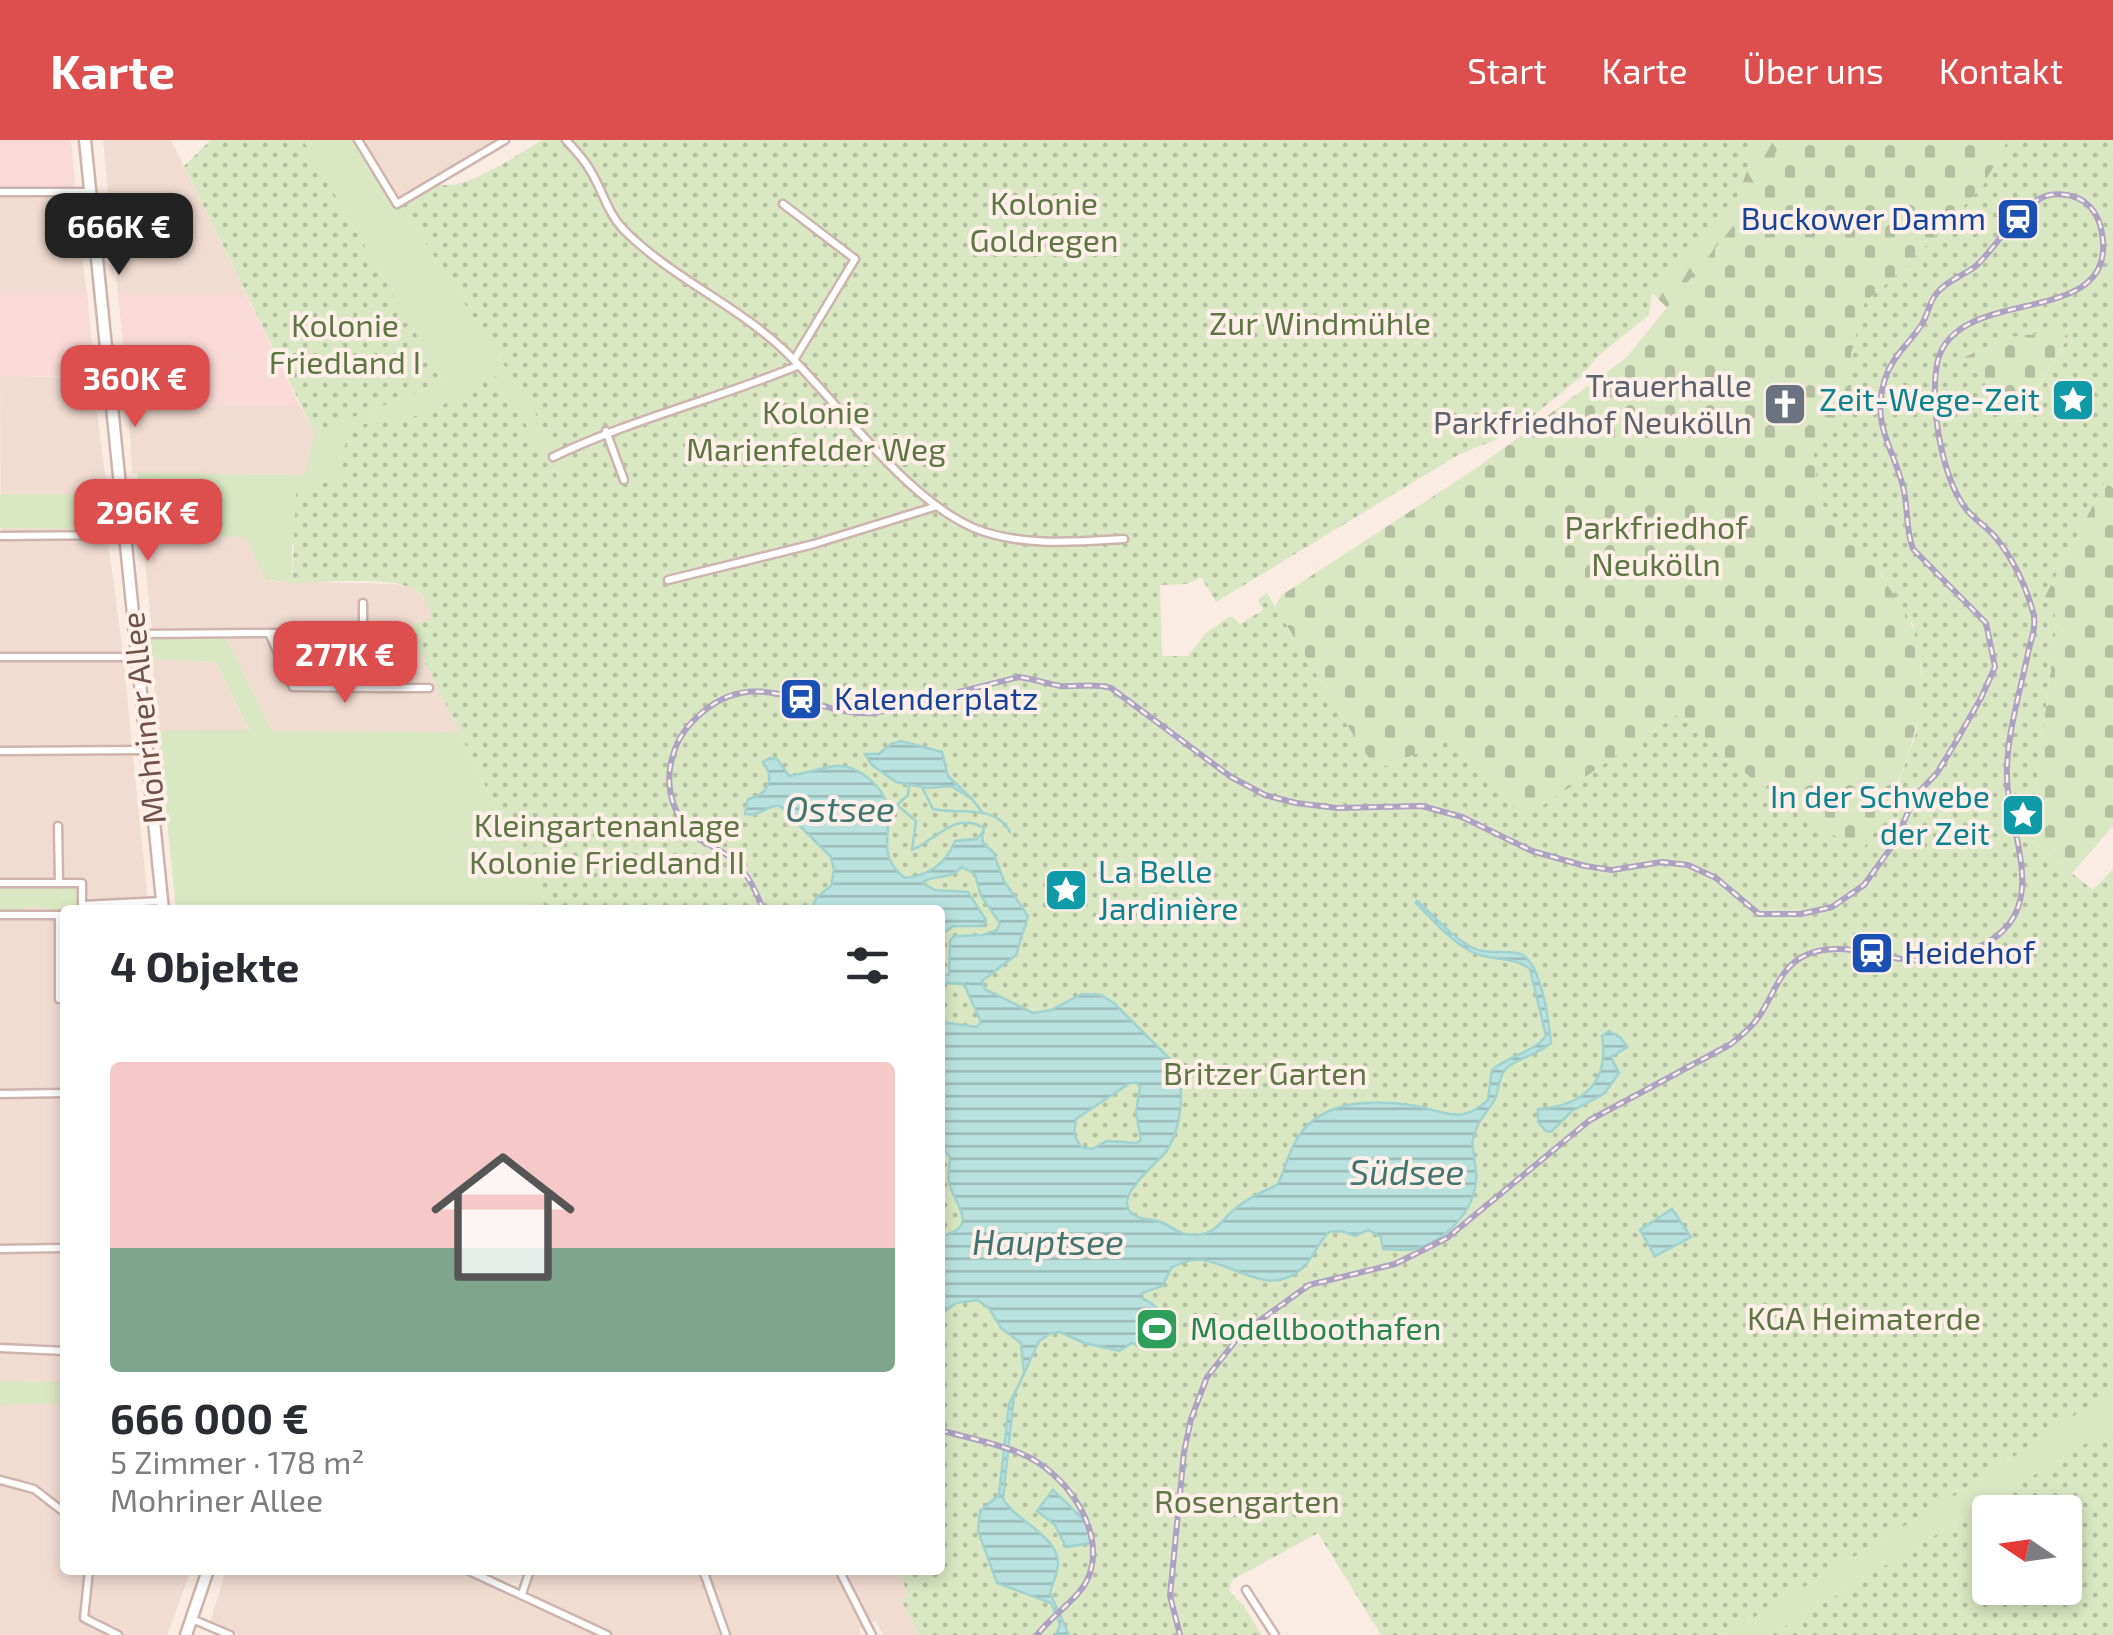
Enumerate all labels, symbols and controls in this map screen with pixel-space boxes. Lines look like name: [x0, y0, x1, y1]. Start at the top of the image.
text: Karte: [50, 41, 175, 99]
text: Start: [1467, 49, 1547, 91]
text: Karte: [1602, 49, 1688, 91]
text: Über uns: [1743, 49, 1884, 91]
text: Kontakt: [1939, 49, 2063, 91]
park label: Kolonie Goldregen: [969, 183, 1119, 258]
pin: 666K €: [38, 193, 200, 278]
station icon: Buckower Damm: [1995, 196, 2041, 242]
place label: Buckower Damm: [1741, 198, 1986, 236]
text: 666K €: [67, 206, 171, 244]
park label: Zur Windmühle: [1209, 303, 1431, 341]
park label: Kolonie Friedland I: [269, 305, 421, 380]
pin: 360K €: [54, 345, 216, 430]
text: 360K €: [83, 358, 187, 396]
place label: Trauerhalle Parkfriedhof Neukölln: [1433, 365, 1752, 440]
place icon: Zeit-Wege-Zeit: [2050, 377, 2096, 423]
place label: Zeit-Wege-Zeit: [1819, 379, 2040, 417]
church icon: Trauerhalle Parkfriedhof Neukölln: [1762, 381, 1808, 427]
park label: Kolonie Marienfelder Weg: [686, 392, 946, 467]
pin: 296K €: [67, 479, 229, 564]
text: 296K €: [96, 492, 200, 530]
park label: Parkfriedhof Neukölln: [1565, 507, 1748, 582]
street label: Mohriner Allee: [112, 610, 172, 826]
pin: 277K €: [264, 621, 426, 706]
text: 277K €: [295, 634, 395, 672]
station icon: Kalenderplatz: [778, 676, 824, 722]
place label: Kalenderplatz: [834, 678, 1038, 716]
place label: In der Schwebe der Zeit: [1770, 776, 1990, 851]
water label: Ostsee: [785, 787, 895, 829]
place icon: In der Schwebe der Zeit: [2000, 792, 2046, 838]
park label: Kleingartenanlage Kolonie Friedland II: [469, 805, 745, 880]
place label: La Belle Jardinière: [1098, 851, 1239, 926]
place icon: La Belle Jardinière: [1043, 867, 1089, 913]
station icon: Heidehof: [1849, 930, 1895, 976]
place label: Heidehof: [1904, 932, 2036, 970]
icon: filters: [840, 938, 895, 993]
text: 4 Objekte: [110, 940, 299, 990]
park label: Britzer Garten: [1163, 1053, 1367, 1091]
icon: home: [413, 1127, 593, 1307]
water label: Südsee: [1350, 1150, 1464, 1192]
water label: Hauptsee: [972, 1220, 1124, 1262]
park label: KGA Heimaterde: [1747, 1298, 1981, 1336]
sports icon: Modellboothafen: [1134, 1306, 1180, 1352]
place label: Modellboothafen: [1190, 1308, 1441, 1346]
text: 666 000 €: [110, 1392, 309, 1442]
text: 5 Zimmer · 178 m²: [110, 1442, 365, 1480]
text: Mohriner Allee: [110, 1480, 323, 1518]
park label: Rosengarten: [1154, 1481, 1340, 1519]
north arrow: [1972, 1495, 2082, 1605]
map controls: [1972, 1495, 2082, 1605]

